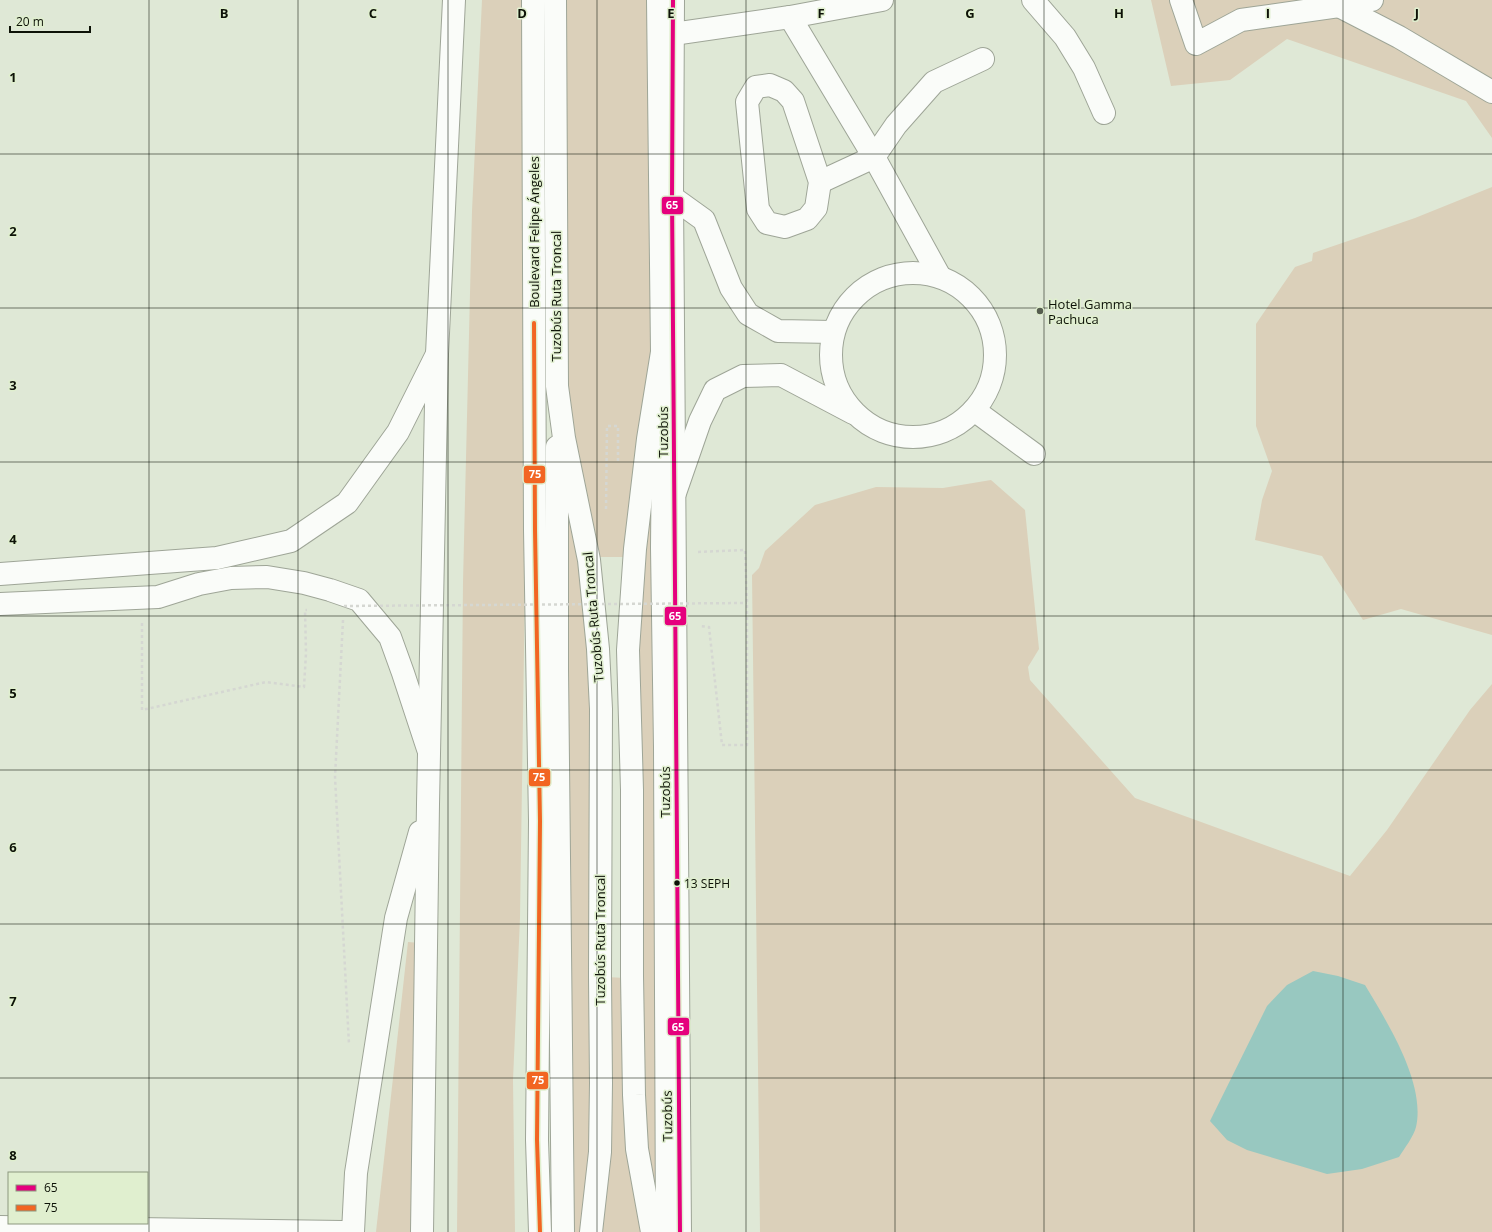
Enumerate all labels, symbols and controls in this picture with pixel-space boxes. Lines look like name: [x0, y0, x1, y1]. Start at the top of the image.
text: B: [220, 4, 229, 22]
text: C: [369, 4, 377, 22]
text: D: [517, 4, 527, 22]
text: E: [667, 4, 675, 22]
text: F: [817, 4, 825, 22]
text: G: [965, 4, 975, 22]
text: H: [1114, 4, 1124, 22]
text: I: [1266, 4, 1270, 22]
text: J: [1414, 4, 1419, 22]
scale bar: [10, 8, 90, 34]
text: 20 m: [16, 13, 44, 30]
text: 1: [9, 68, 17, 86]
street label: Boulevard Felipe Ángeles: [525, 156, 543, 308]
line badge: 65: [661, 196, 684, 215]
text: 65: [666, 197, 678, 212]
text: 2: [9, 222, 17, 240]
street label: Tuzobús Ruta Troncal: [547, 231, 565, 361]
place label: Hotel Gamma Pachuca: [1048, 295, 1132, 328]
marker: Hotel Gamma Pachuca: [1035, 306, 1045, 316]
text: 3: [9, 376, 17, 394]
street label: Tuzobús: [654, 406, 672, 458]
line badge: 75: [523, 465, 546, 484]
text: 75: [529, 466, 541, 481]
text: 4: [9, 530, 17, 548]
street label: Tuzobús Ruta Troncal: [578, 551, 608, 683]
line badge: 65: [664, 606, 687, 626]
text: 65: [669, 608, 681, 623]
text: 5: [9, 684, 17, 702]
street label: Tuzobús: [656, 766, 674, 818]
line badge: 75: [528, 768, 551, 787]
text: 75: [533, 769, 545, 784]
text: 6: [9, 838, 17, 856]
street label: Tuzobús Ruta Troncal: [591, 875, 609, 1005]
place label: 13 SEPH: [684, 875, 730, 892]
marker: 13 SEPH: [672, 878, 682, 888]
text: 7: [9, 992, 17, 1010]
line badge: 65: [667, 1017, 690, 1036]
text: 65: [672, 1019, 684, 1034]
line badge: 75: [526, 1071, 549, 1090]
text: 75: [532, 1072, 544, 1087]
street label: Tuzobús: [658, 1090, 676, 1142]
text: 8: [9, 1146, 17, 1164]
legend: [8, 1172, 148, 1224]
text: 65: [44, 1179, 58, 1196]
text: 75: [44, 1199, 58, 1216]

